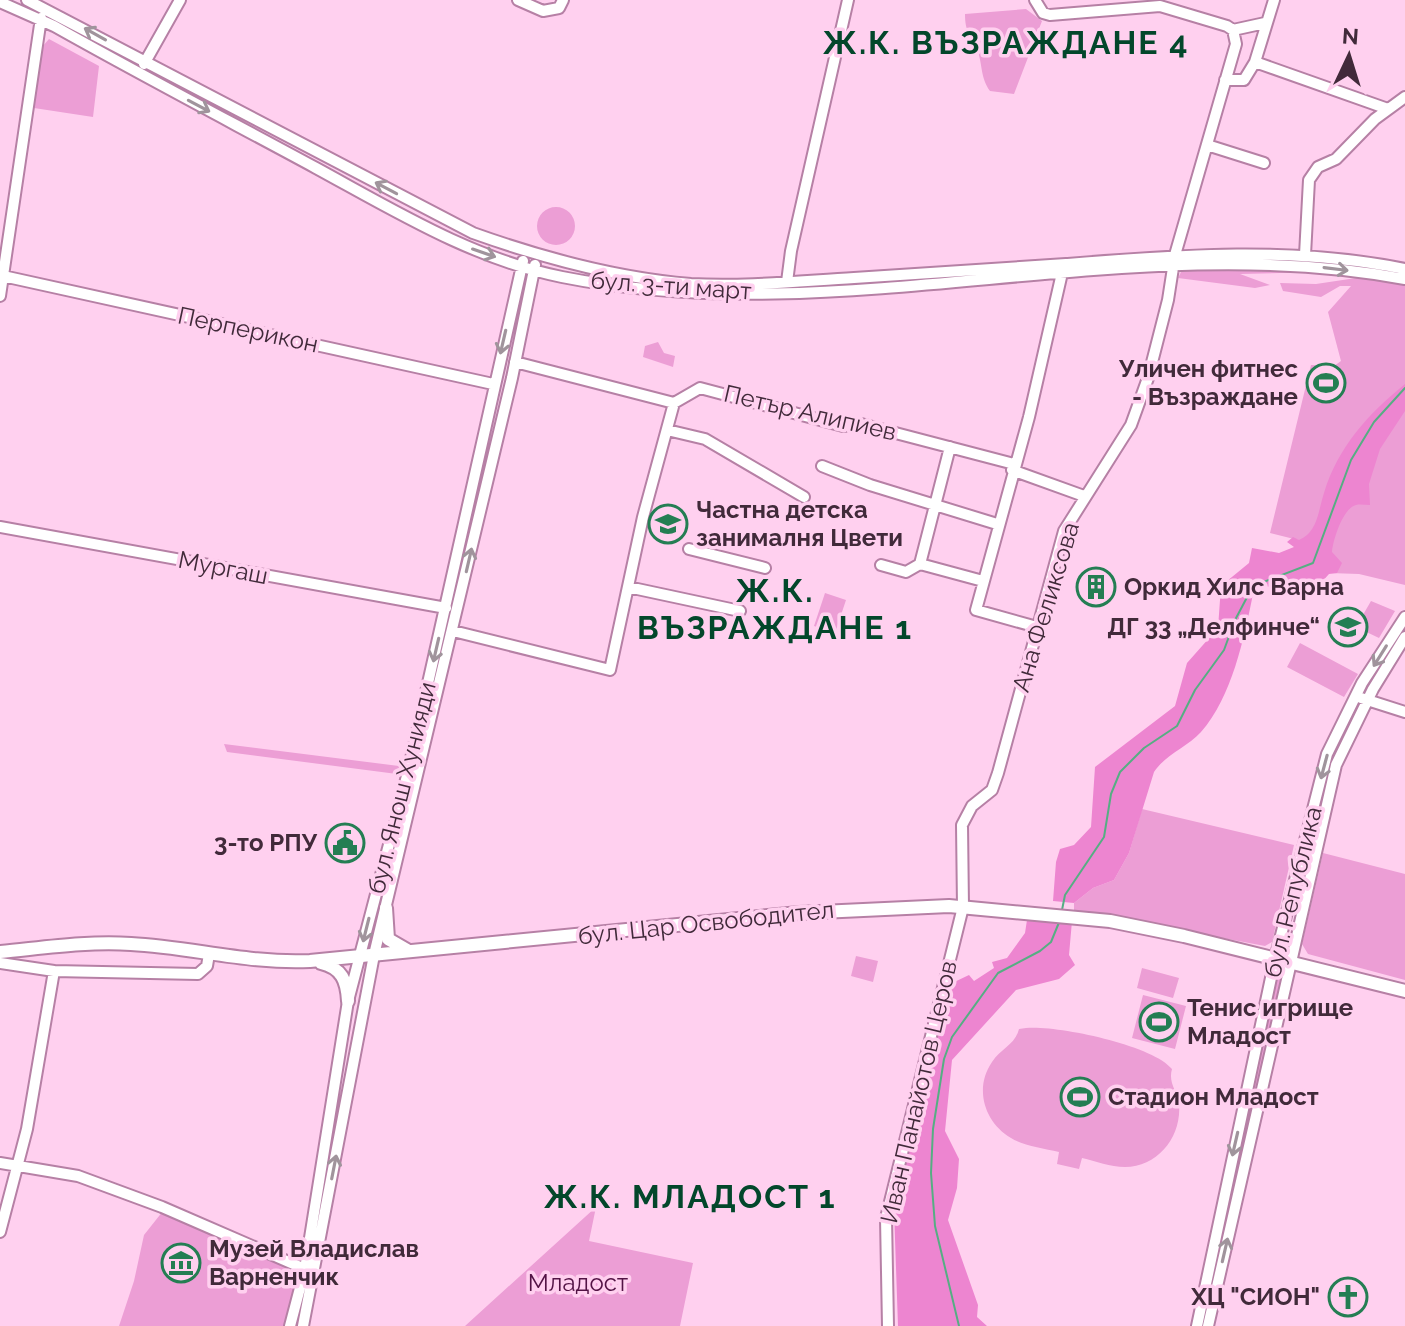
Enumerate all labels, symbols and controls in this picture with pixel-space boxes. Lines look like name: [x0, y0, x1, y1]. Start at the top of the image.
north arrow: [1309, 16, 1389, 96]
text: N: [1341, 22, 1360, 50]
district label: Ж.К. ВЪЗРАЖДАНЕ 4: [823, 24, 1189, 61]
one-way arrow: [84, 26, 107, 42]
one-way arrow: [187, 98, 210, 114]
one-way arrow: [375, 180, 398, 196]
one-way arrow: [472, 247, 496, 261]
one-way arrow: [1323, 262, 1348, 277]
street label: бул. 3-ти март: [589, 265, 753, 306]
street label: Перперикон: [175, 300, 321, 359]
one-way arrow: [495, 328, 510, 354]
place label: Уличен фитнес - Възраждане: [1118, 354, 1298, 411]
sports icon: Уличен фитнес - Възраждане: [1305, 362, 1347, 404]
street label: Петър Алипиев: [721, 379, 899, 446]
place label: Частна детска занималня Цвети: [696, 495, 903, 552]
school or university icon: Частна детска занималня Цвети: [647, 503, 689, 545]
street label: Ана Феликсова: [1006, 518, 1085, 695]
street label: Мургаш: [176, 545, 270, 590]
one-way arrow: [462, 548, 477, 573]
building icon: Оркид Хилс Варна: [1075, 566, 1117, 608]
district label: Ж.К. ВЪЗРАЖДАНЕ 1: [637, 572, 913, 646]
place label: Оркид Хилс Варна: [1124, 572, 1344, 601]
school or university icon: ДГ 33 „Делфинче“: [1327, 606, 1369, 648]
place label: ДГ 33 „Делфинче“: [1107, 612, 1320, 641]
one-way arrow: [428, 637, 443, 663]
one-way arrow: [1371, 644, 1387, 667]
street label: бул. Янош Хунияди: [361, 679, 442, 897]
one-way arrow: [1315, 753, 1330, 779]
street label: бул. Република: [1257, 803, 1328, 980]
public building icon: 3-то РПУ: [324, 822, 366, 864]
place label: 3-то РПУ: [214, 828, 318, 857]
street label: бул. Цар Освободител: [576, 895, 836, 950]
one-way arrow: [357, 916, 372, 942]
street label: Иван Панайотов Церов: [874, 958, 963, 1226]
place label: Тенис игрище Младост: [1187, 993, 1353, 1050]
sports icon: Тенис игрище Младост: [1138, 1001, 1180, 1043]
sports icon: Стадион Младост: [1059, 1076, 1101, 1118]
place label: Стадион Младост: [1108, 1082, 1319, 1111]
one-way arrow: [1227, 1131, 1242, 1157]
one-way arrow: [328, 1155, 343, 1180]
district label: Ж.К. МЛАДОСТ 1: [544, 1178, 837, 1215]
place label: Музей Владислав Варненчик: [209, 1234, 419, 1291]
one-way arrow: [1218, 1238, 1233, 1263]
museum icon: Музей Владислав Варненчик: [160, 1242, 202, 1284]
park label: Младост: [528, 1268, 629, 1297]
church icon: ХЦ "СИОН": [1327, 1276, 1369, 1318]
place label: ХЦ "СИОН": [1190, 1282, 1320, 1311]

